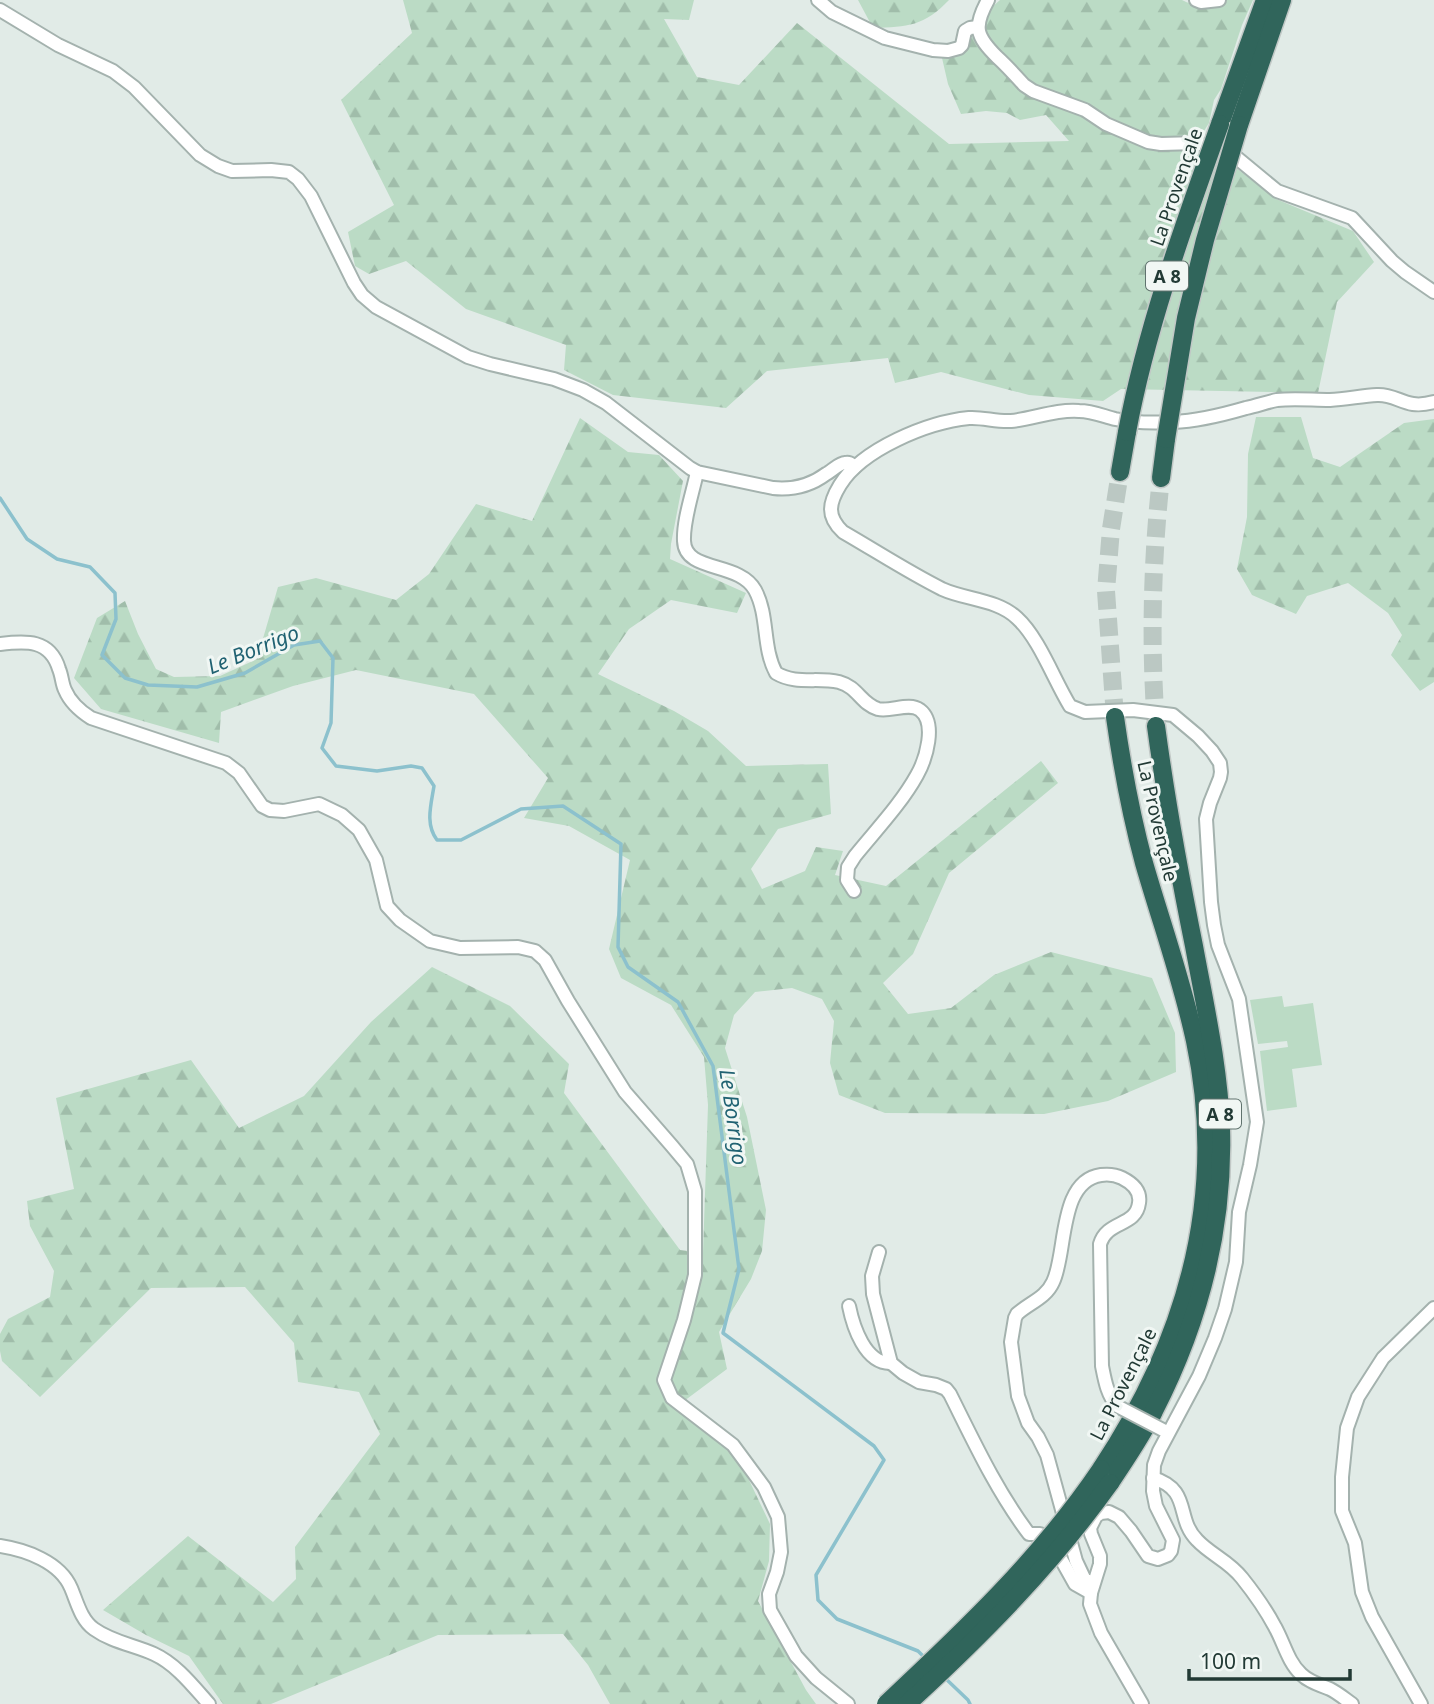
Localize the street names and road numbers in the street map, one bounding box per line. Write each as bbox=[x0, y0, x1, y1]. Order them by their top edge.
street label: La Provençale bbox=[1144, 125, 1208, 249]
road number: A 8 bbox=[1146, 262, 1188, 290]
street label: La Provençale bbox=[1131, 758, 1185, 884]
road number: A 8 bbox=[1199, 1100, 1241, 1128]
street label: La Provençale bbox=[1083, 1323, 1163, 1445]

